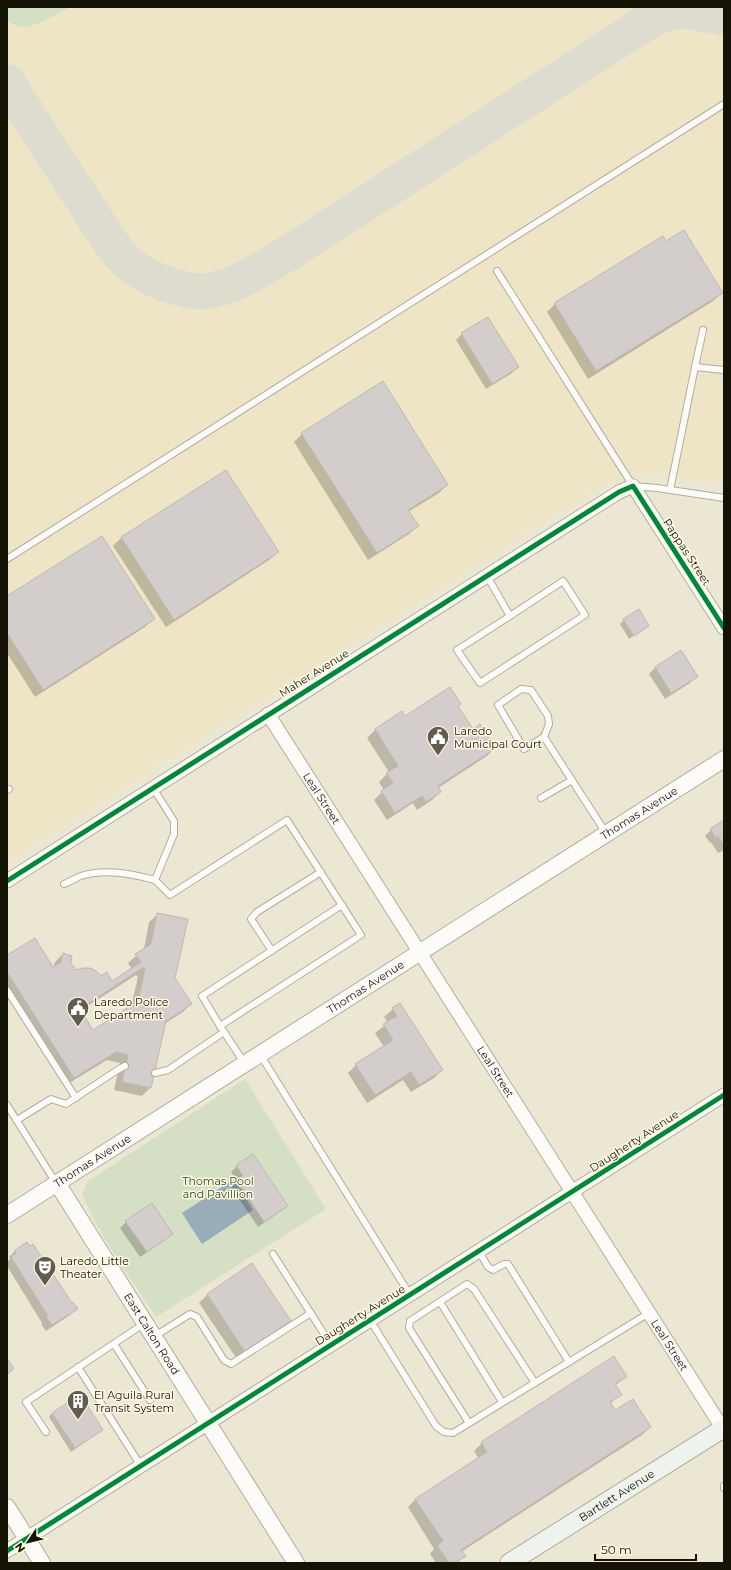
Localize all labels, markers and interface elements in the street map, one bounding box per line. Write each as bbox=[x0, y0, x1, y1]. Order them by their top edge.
street label: Pappas Street bbox=[660, 516, 714, 589]
street label: Maher Avenue bbox=[276, 646, 352, 700]
public building icon: Laredo Municipal Court bbox=[425, 724, 451, 757]
place label: Laredo Municipal Court bbox=[454, 724, 543, 751]
street label: Leal Street bbox=[300, 770, 344, 827]
street label: Thomas Avenue bbox=[598, 783, 680, 843]
street label: Thomas Avenue bbox=[324, 957, 407, 1017]
public building icon: Laredo Police Department bbox=[65, 995, 91, 1028]
place label: Laredo Police Department bbox=[94, 995, 169, 1022]
street label: Leal Street bbox=[474, 1043, 518, 1101]
street label: Daugherty Avenue bbox=[587, 1107, 682, 1175]
street label: Thomas Avenue bbox=[51, 1131, 134, 1191]
park label: Thomas Pool and Pavillion bbox=[182, 1174, 254, 1201]
theatre icon: Laredo Little Theater bbox=[32, 1254, 58, 1287]
place label: Laredo Little Theater bbox=[60, 1254, 129, 1281]
street label: Daugherty Avenue bbox=[312, 1281, 408, 1348]
street label: East Calton Road bbox=[121, 1290, 183, 1377]
street label: Leal Street bbox=[648, 1317, 691, 1374]
building icon: El Aguila Rural Transit System bbox=[65, 1388, 91, 1421]
place label: El Aguila Rural Transit System bbox=[94, 1388, 174, 1415]
street label: Bartlett Avenue bbox=[576, 1466, 657, 1524]
north arrow bbox=[8, 1522, 48, 1562]
scale bar bbox=[595, 1536, 696, 1562]
text: N bbox=[12, 1540, 28, 1555]
text: 50 m bbox=[601, 1542, 632, 1557]

